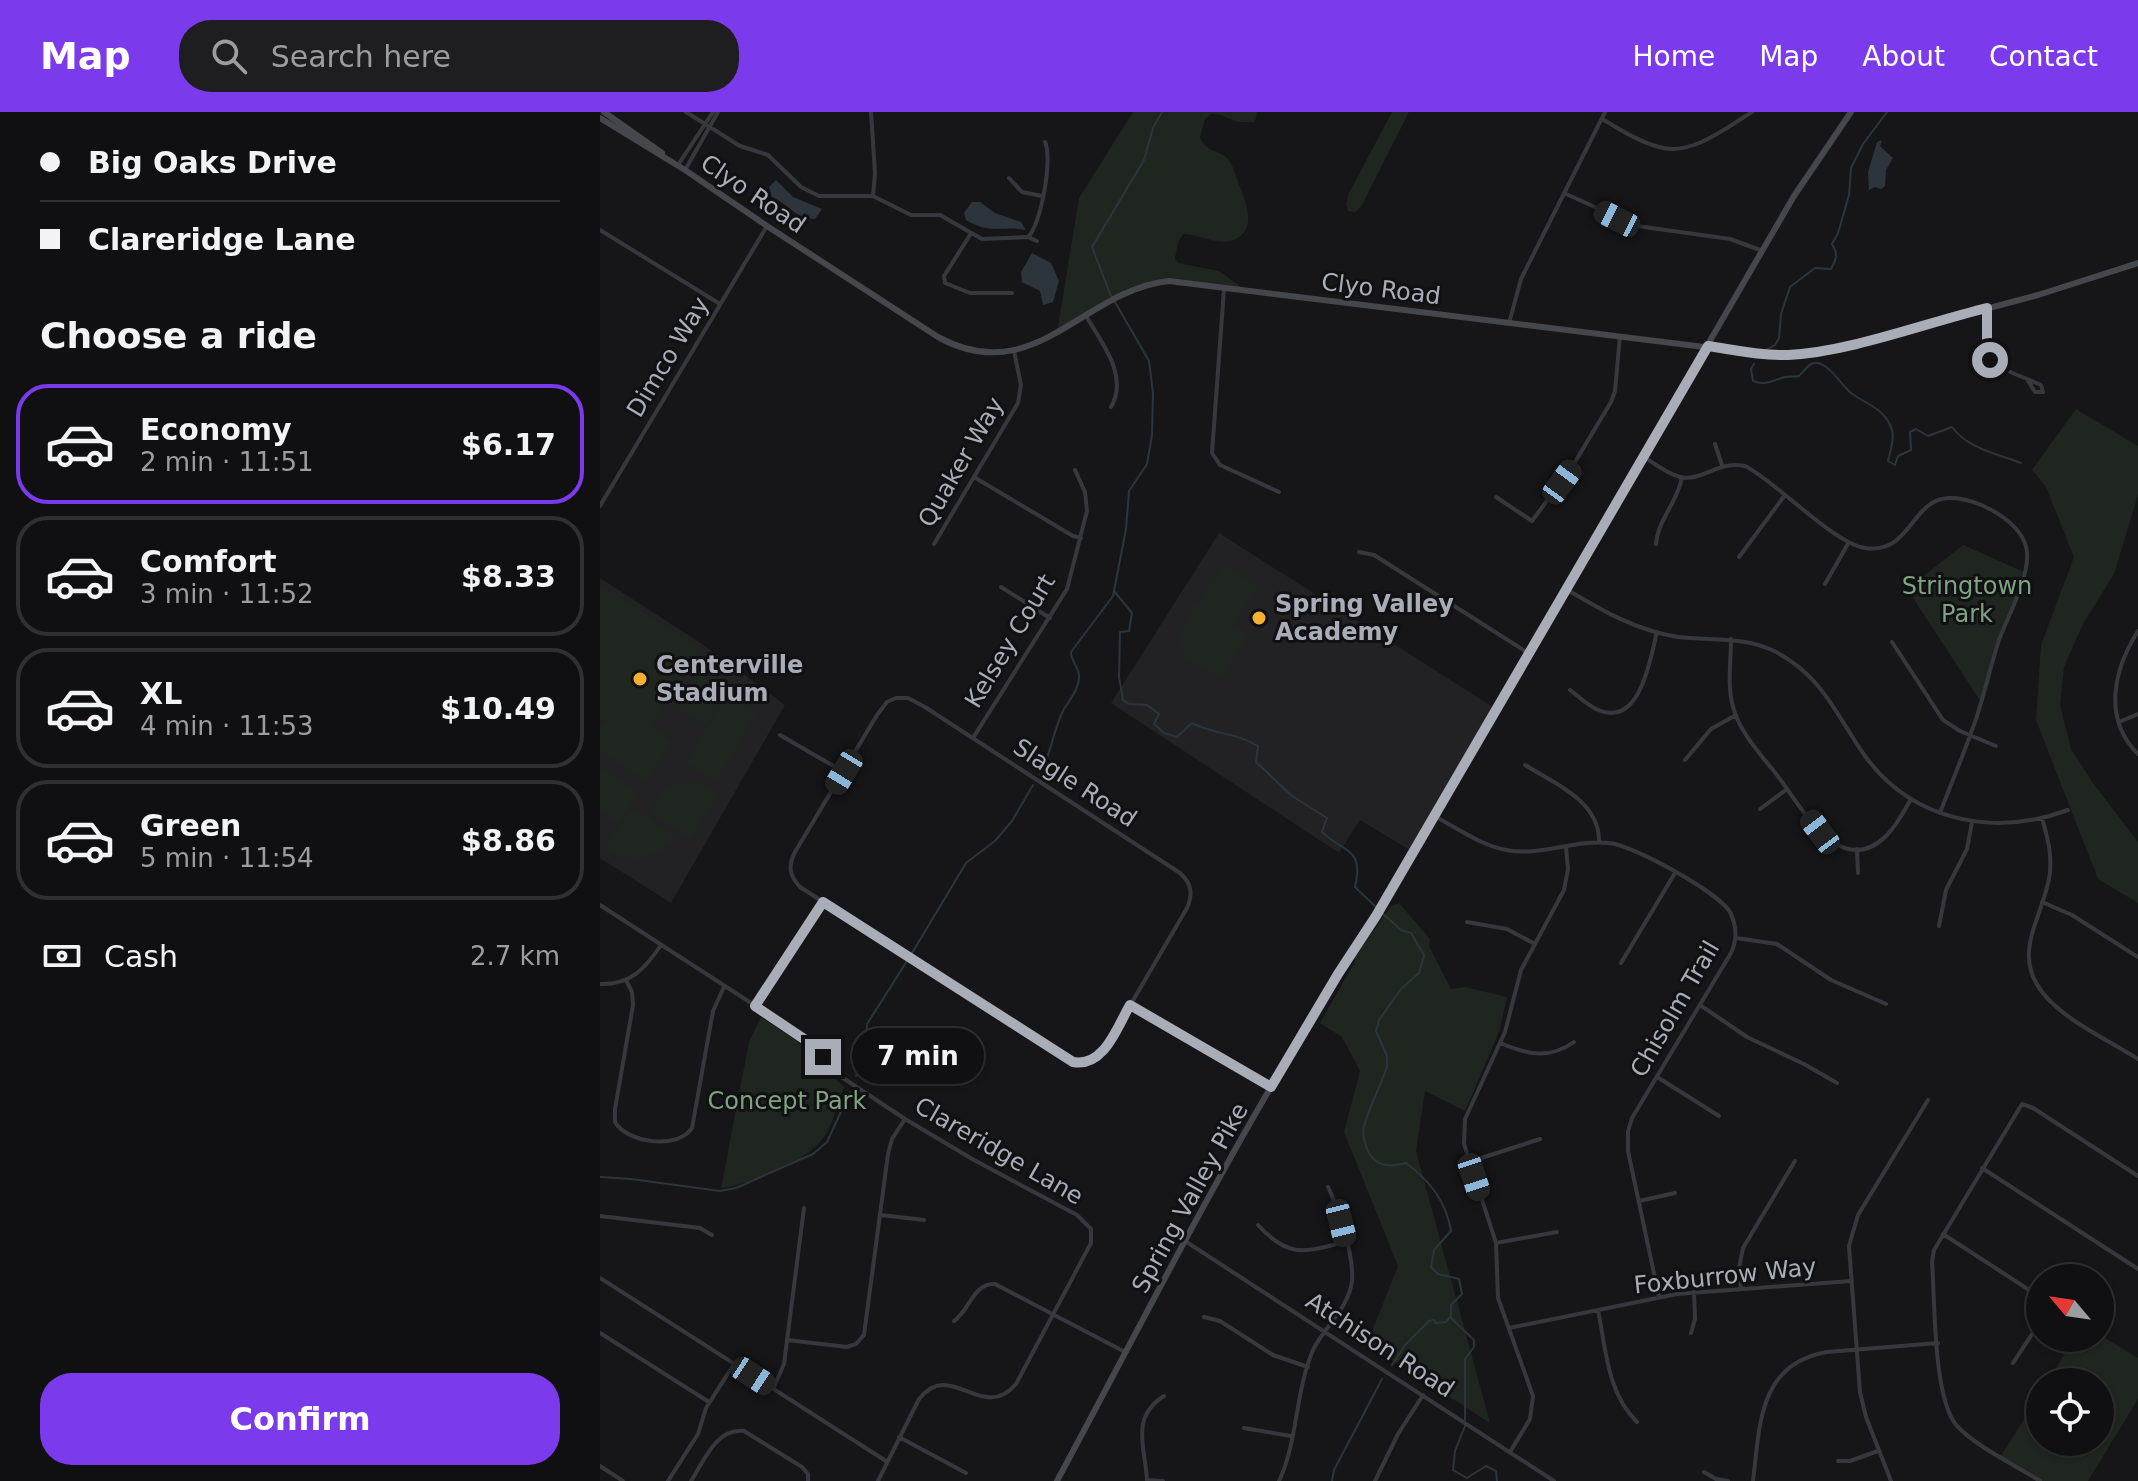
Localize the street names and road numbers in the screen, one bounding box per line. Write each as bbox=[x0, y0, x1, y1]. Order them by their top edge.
street label: Clyo Road bbox=[695, 149, 811, 239]
street label: Clyo Road bbox=[1320, 268, 1442, 310]
street label: Dimco Way bbox=[621, 292, 715, 422]
street label: Quaker Way bbox=[913, 392, 1009, 532]
street label: Kelsey Court bbox=[959, 569, 1061, 713]
street label: Slagle Road bbox=[1008, 733, 1142, 833]
street label: Chisolm Trail bbox=[1625, 936, 1725, 1082]
street label: Clareridge Lane bbox=[910, 1091, 1088, 1211]
street label: Spring Valley Pike bbox=[1126, 1098, 1254, 1298]
street label: Foxburrow Way bbox=[1632, 1252, 1818, 1300]
street label: Atchison Road bbox=[1301, 1287, 1459, 1403]

